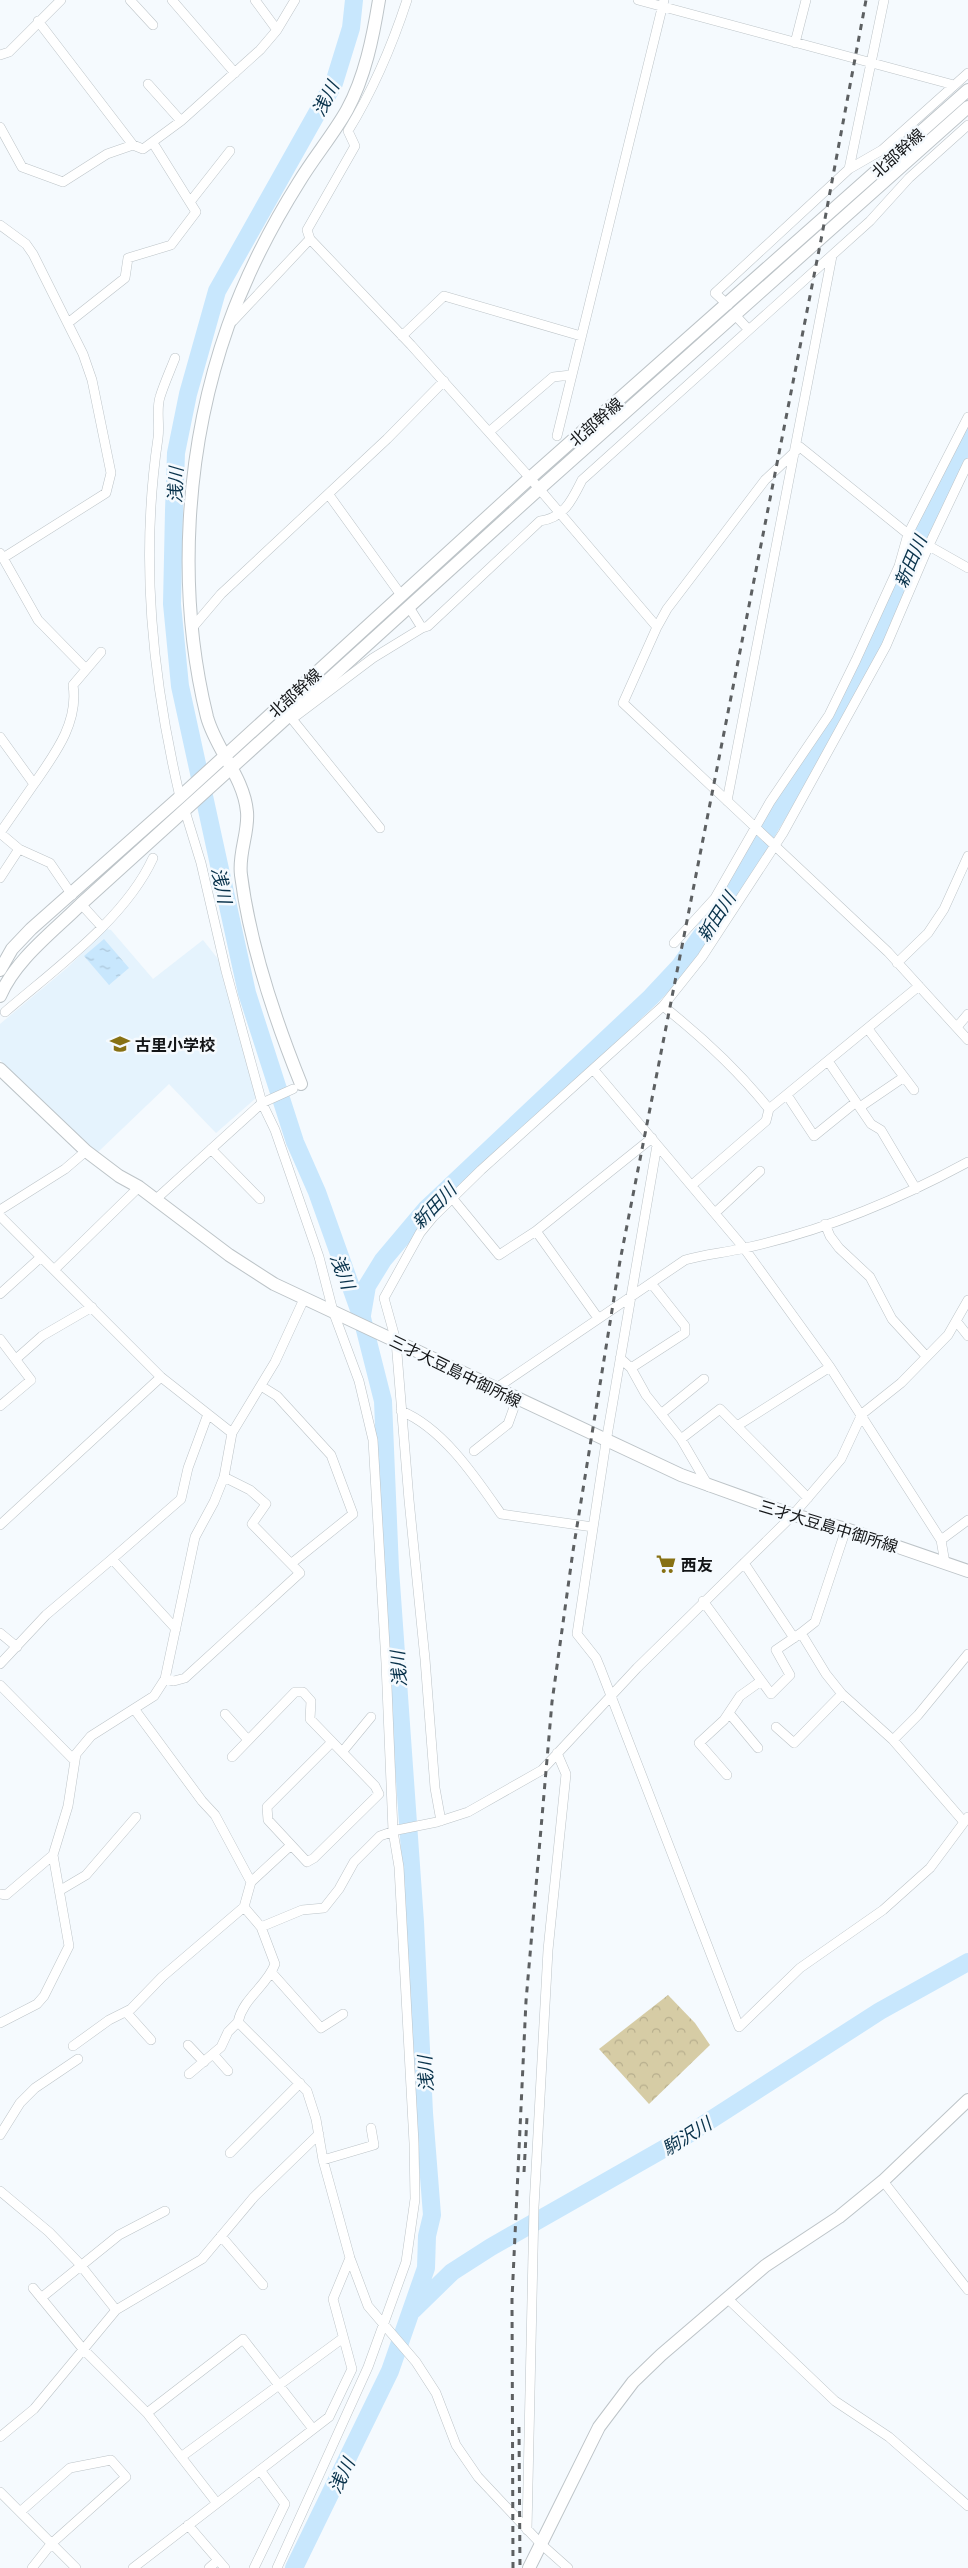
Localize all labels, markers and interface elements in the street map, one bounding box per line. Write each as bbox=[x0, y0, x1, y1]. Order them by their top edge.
water label: 浅川 bbox=[304, 74, 345, 120]
street label: 北部幹線 bbox=[865, 122, 929, 182]
street label: 北部幹線 bbox=[563, 391, 627, 451]
water label: 浅川 bbox=[160, 465, 188, 503]
water label: 新田川 bbox=[886, 529, 932, 591]
street label: 北部幹線 bbox=[262, 662, 326, 722]
water label: 浅川 bbox=[207, 865, 240, 907]
water label: 新田川 bbox=[689, 885, 742, 946]
place label: 古里小学校 bbox=[135, 1032, 215, 1056]
school or university icon: 古里小学校 bbox=[109, 1033, 131, 1055]
water label: 新田川 bbox=[405, 1175, 462, 1233]
water label: 浅川 bbox=[325, 1250, 363, 1294]
street label: 三才大豆島中御所線 bbox=[386, 1328, 526, 1412]
street label: 三才大豆島中御所線 bbox=[757, 1492, 901, 1558]
place label: 西友 bbox=[681, 1552, 713, 1576]
supermarket icon: 西友 bbox=[655, 1553, 677, 1575]
water label: 浅川 bbox=[383, 1648, 411, 1688]
water label: 浅川 bbox=[410, 2053, 438, 2093]
water label: 駒沢川 bbox=[656, 2109, 717, 2160]
water label: 浅川 bbox=[320, 2451, 360, 2497]

